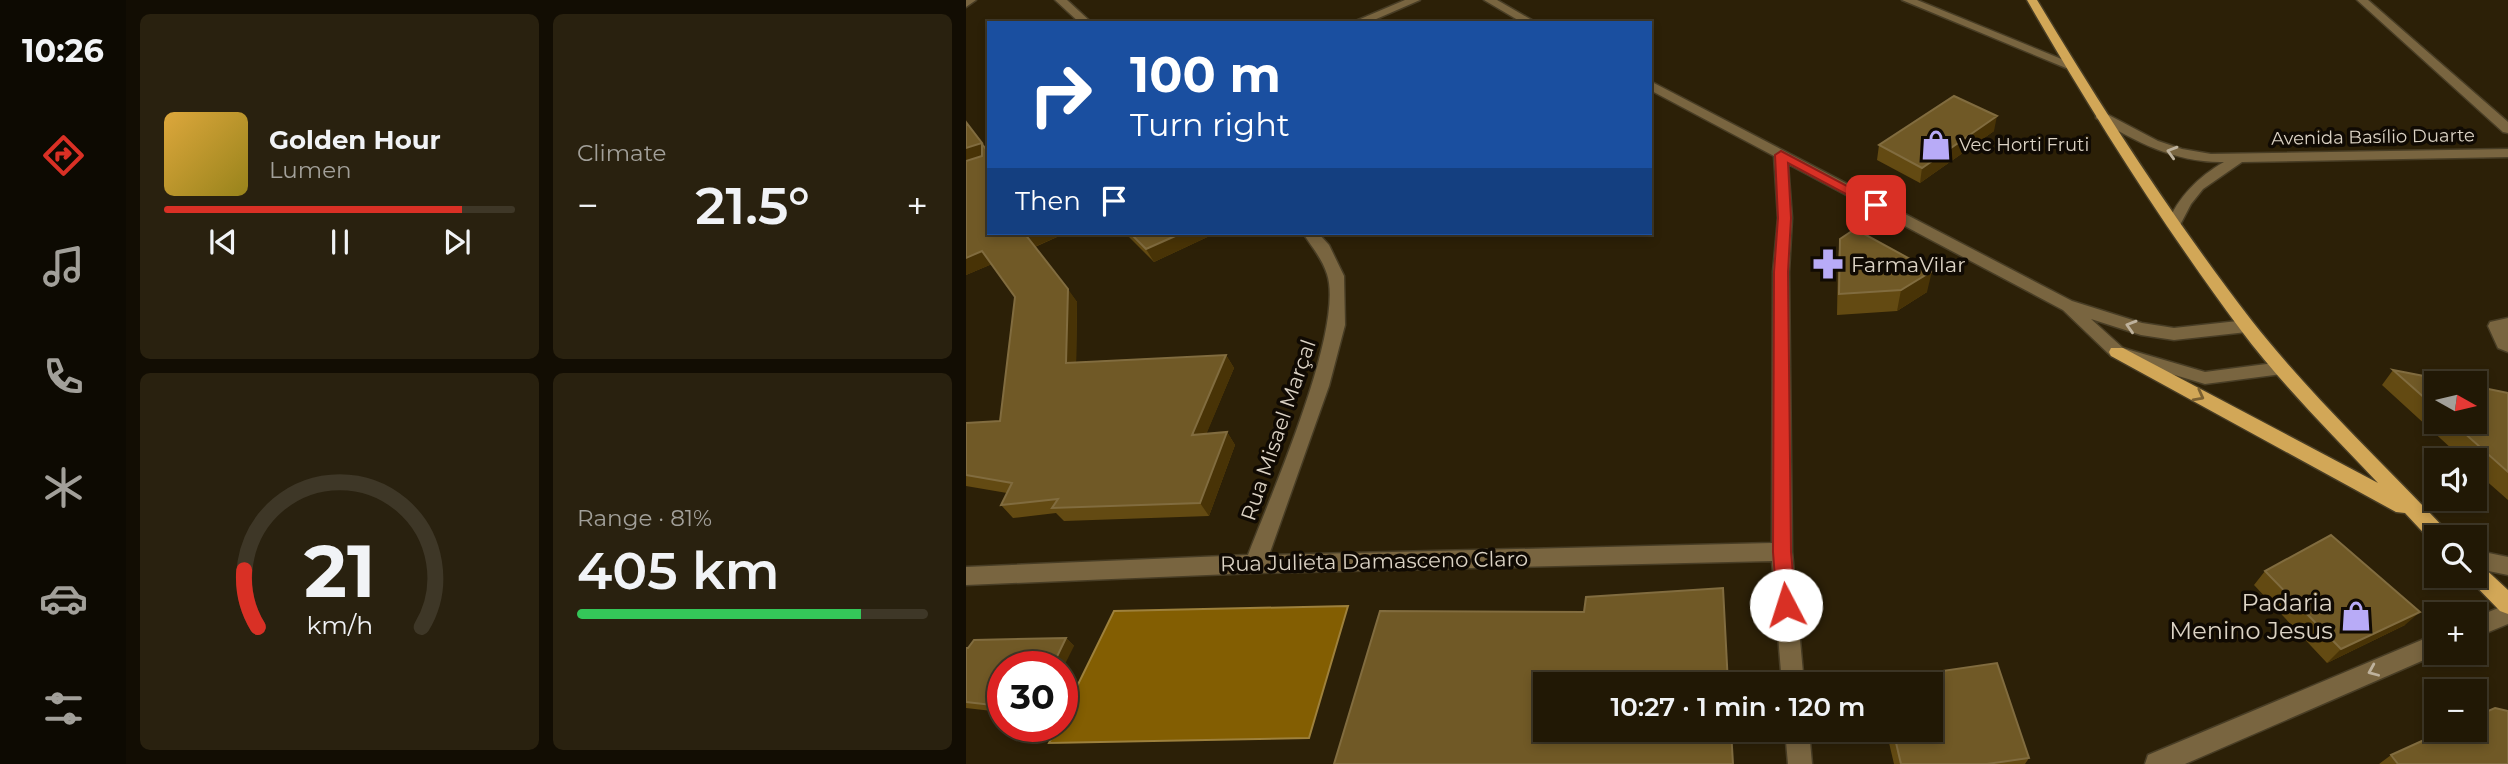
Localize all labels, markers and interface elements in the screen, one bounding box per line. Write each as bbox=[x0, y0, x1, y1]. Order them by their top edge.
text: 10:26 bbox=[22, 31, 104, 70]
text: 100 m bbox=[1130, 45, 1281, 104]
icon: right bbox=[1015, 49, 1106, 140]
text: Turn right bbox=[1130, 105, 1290, 144]
text: Golden Hour bbox=[269, 124, 441, 156]
street label: Avenida Basílio Duarte bbox=[2271, 124, 2475, 150]
shop icon: Vec Horti Fruti bbox=[1919, 128, 1953, 162]
icon: directions bbox=[39, 131, 88, 180]
place label: Vec Horti Fruti bbox=[1959, 134, 2089, 156]
text: Climate bbox=[577, 139, 666, 167]
one-way arrow bbox=[2166, 145, 2178, 160]
text: Lumen bbox=[269, 156, 352, 184]
text: 21.5° bbox=[695, 174, 810, 237]
pin bbox=[1846, 175, 1906, 235]
text: − bbox=[577, 182, 599, 229]
text: + bbox=[906, 182, 928, 229]
icon: arrive bbox=[1095, 182, 1133, 220]
text: Then bbox=[1015, 185, 1081, 217]
icon: arrive bbox=[1857, 186, 1895, 224]
icon: previous bbox=[204, 223, 242, 261]
icon: pause bbox=[321, 223, 359, 261]
icon: next bbox=[438, 223, 476, 261]
icon: music bbox=[39, 242, 88, 291]
pharmacy icon: FarmaVilar bbox=[1811, 247, 1845, 281]
place label: FarmaVilar bbox=[1851, 252, 1966, 277]
one-way arrow bbox=[2126, 320, 2138, 334]
street label: Rua Misael Marçal bbox=[1235, 336, 1321, 524]
icon: phone bbox=[39, 352, 88, 401]
north arrow bbox=[2424, 371, 2487, 434]
map controls bbox=[2424, 371, 2487, 742]
one-way arrow bbox=[2191, 387, 2204, 401]
button: sound bbox=[2424, 448, 2487, 511]
icon: climate bbox=[39, 463, 88, 512]
text: Range · 81% bbox=[577, 504, 712, 532]
button: search bbox=[2424, 525, 2487, 588]
text: 21 bbox=[304, 528, 375, 616]
text: 405 km bbox=[577, 539, 780, 602]
street label: Rua Julieta Damasceno Claro bbox=[1220, 546, 1528, 576]
position arrow bbox=[1749, 568, 1823, 642]
icon: car bbox=[39, 574, 88, 623]
place label: Padaria Menino Jesus bbox=[2169, 588, 2333, 645]
shop icon: Padaria Menino Jesus bbox=[2339, 599, 2373, 633]
button: + bbox=[2424, 602, 2487, 665]
text: km/h bbox=[306, 610, 373, 640]
speed limit sign: 30 bbox=[987, 651, 1078, 742]
one-way arrow bbox=[2368, 663, 2380, 677]
button: − bbox=[2424, 679, 2487, 742]
icon: filters bbox=[39, 684, 88, 733]
text: 10:27 · 1 min · 120 m bbox=[1610, 691, 1866, 723]

